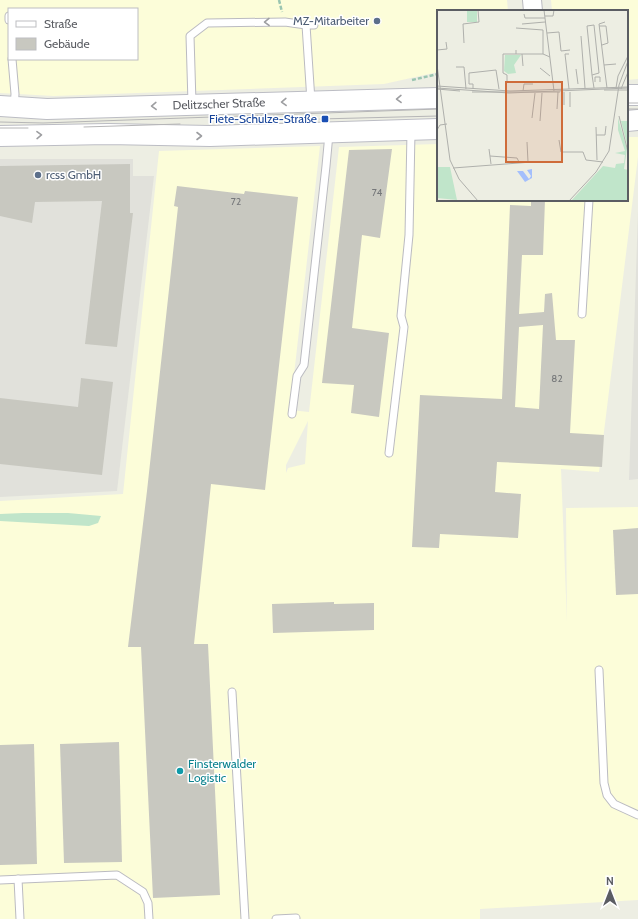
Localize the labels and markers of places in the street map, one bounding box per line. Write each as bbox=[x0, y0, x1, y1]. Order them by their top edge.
place label: MZ-Mitarbeiter bbox=[293, 13, 369, 28]
marker: MZ-Mitarbeiter bbox=[372, 16, 382, 26]
place label: Fiete-Schulze-Straße bbox=[209, 111, 317, 126]
marker: Fiete-Schulze-Straße bbox=[320, 114, 330, 124]
place label: rcss GmbH bbox=[46, 167, 101, 182]
marker: rcss GmbH bbox=[33, 170, 43, 180]
place label: Finsterwalder Logistic bbox=[188, 756, 256, 785]
marker: Finsterwalder Logistic bbox=[175, 766, 185, 776]

